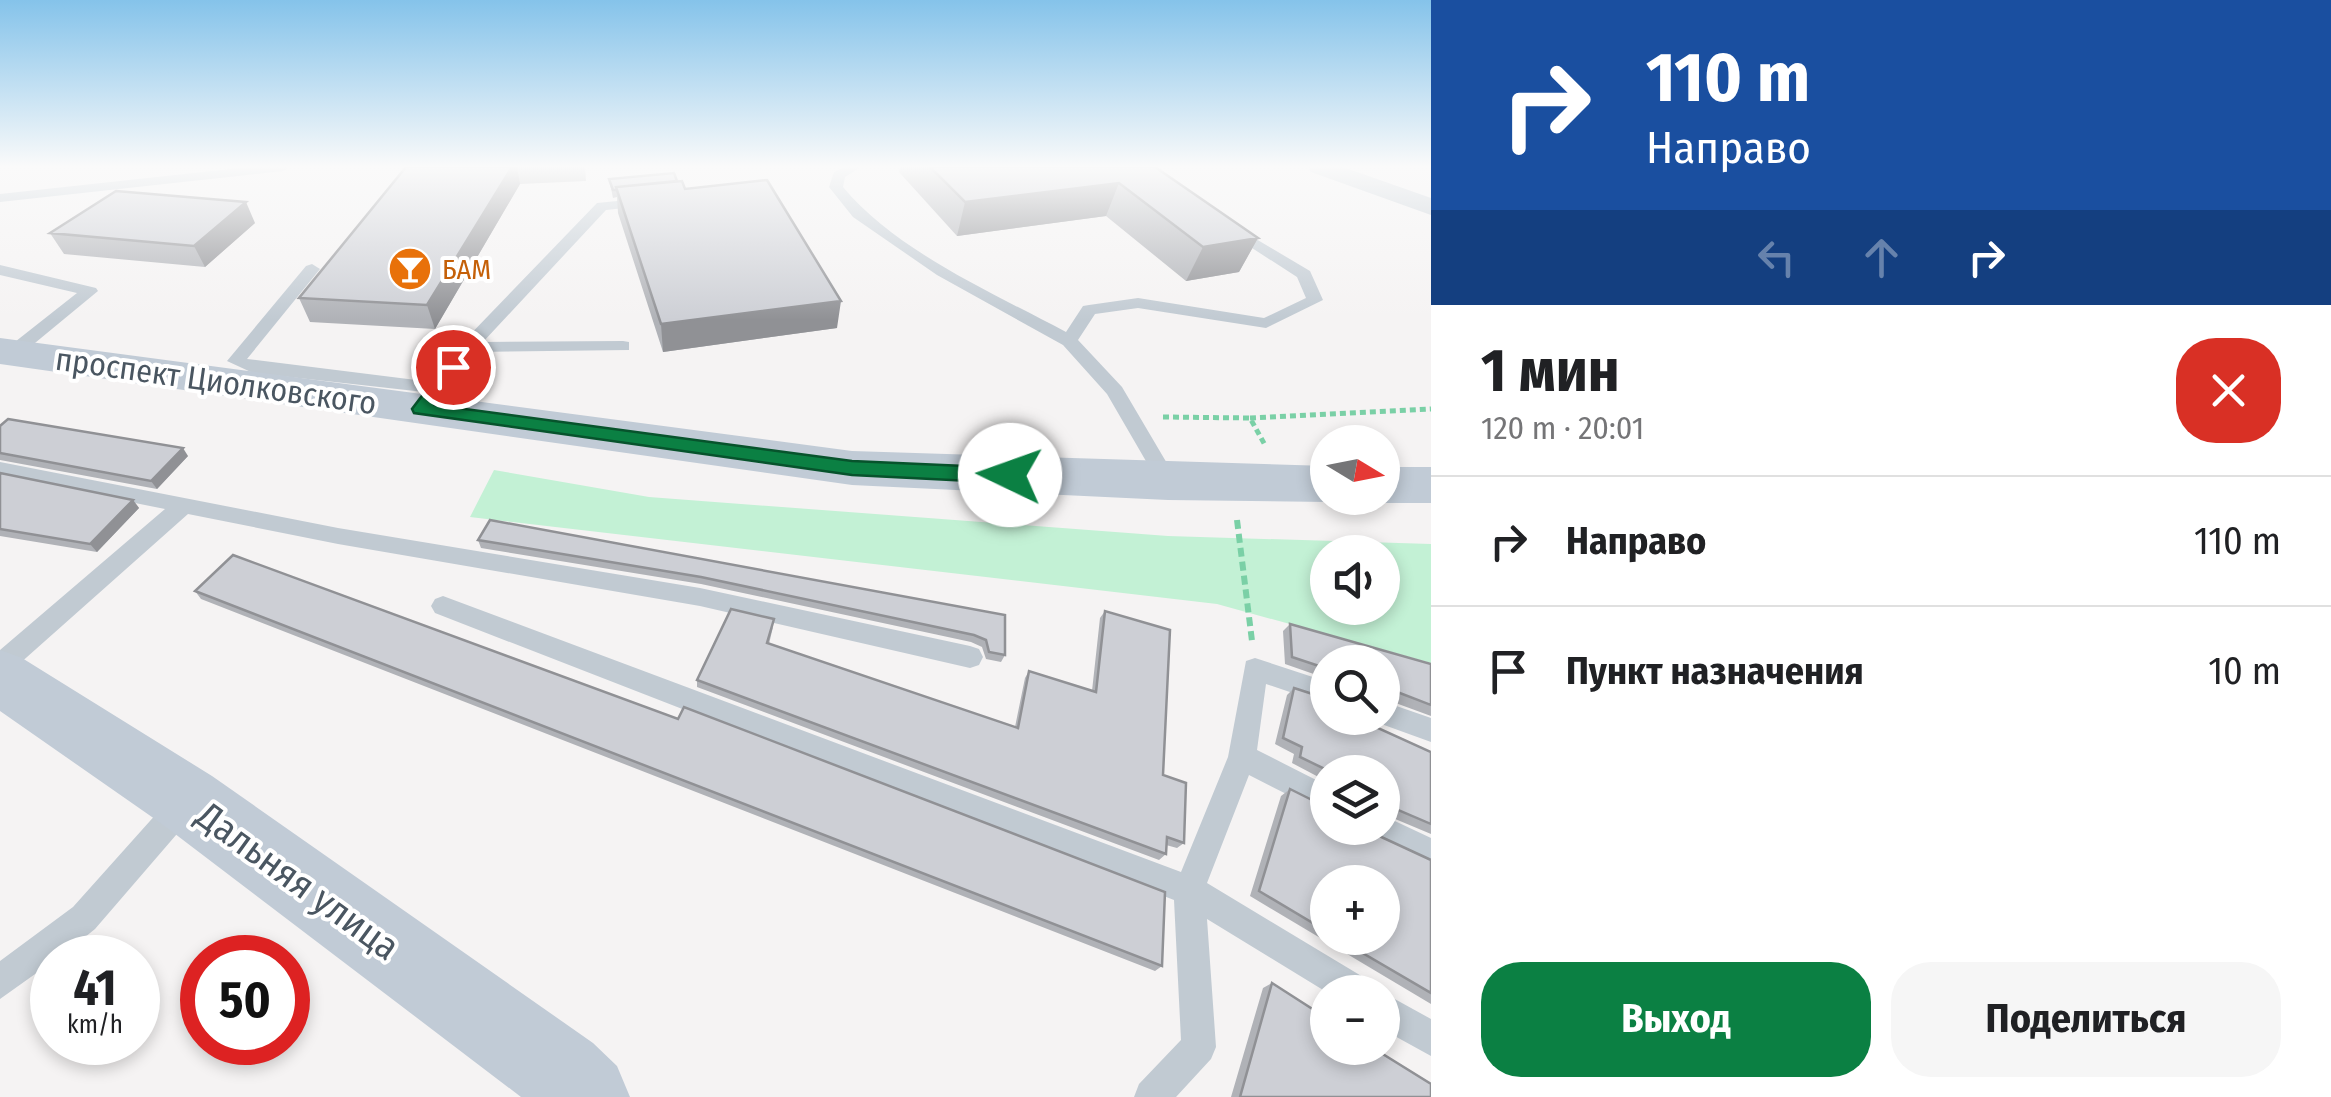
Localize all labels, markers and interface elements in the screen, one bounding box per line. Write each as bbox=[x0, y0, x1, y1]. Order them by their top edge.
text: 110 m bbox=[1646, 36, 1810, 120]
icon: right bbox=[1481, 40, 1611, 170]
text: Направо bbox=[1646, 121, 1811, 175]
icon: left bbox=[1749, 230, 1804, 285]
icon: ahead bbox=[1854, 230, 1909, 285]
icon: right bbox=[1959, 230, 2014, 285]
bar icon: БАМ bbox=[387, 246, 433, 292]
place label: БАМ bbox=[442, 253, 491, 286]
pin bbox=[411, 325, 496, 410]
text: 1 мин bbox=[1481, 335, 1620, 407]
button: close bbox=[2176, 338, 2281, 443]
street label: проспект Циолковского bbox=[53, 340, 379, 422]
icon: arrive bbox=[426, 340, 481, 395]
text: 120 m · 20:01 bbox=[1481, 409, 1644, 447]
position arrow bbox=[958, 423, 1062, 527]
north arrow bbox=[1310, 425, 1400, 515]
map controls bbox=[1310, 425, 1400, 1065]
icon: right bbox=[1481, 514, 1536, 569]
text: Направо bbox=[1566, 518, 1706, 564]
text: 110 m bbox=[2194, 518, 2281, 564]
button: sound bbox=[1310, 535, 1400, 625]
icon: arrive bbox=[1481, 644, 1536, 699]
button: search bbox=[1310, 645, 1400, 735]
text: Пункт назначения bbox=[1566, 648, 1864, 694]
text: 10 m bbox=[2208, 648, 2281, 694]
button: layers bbox=[1310, 755, 1400, 845]
street label: Дальняя улица bbox=[187, 792, 408, 970]
button: + bbox=[1310, 865, 1400, 955]
speed limit sign: 50 bbox=[180, 935, 310, 1065]
text: 41 bbox=[73, 958, 117, 1018]
button: Выход bbox=[1481, 962, 1871, 1077]
button: Поделиться bbox=[1891, 962, 2281, 1077]
button: − bbox=[1310, 975, 1400, 1065]
text: km/h bbox=[67, 1010, 123, 1040]

